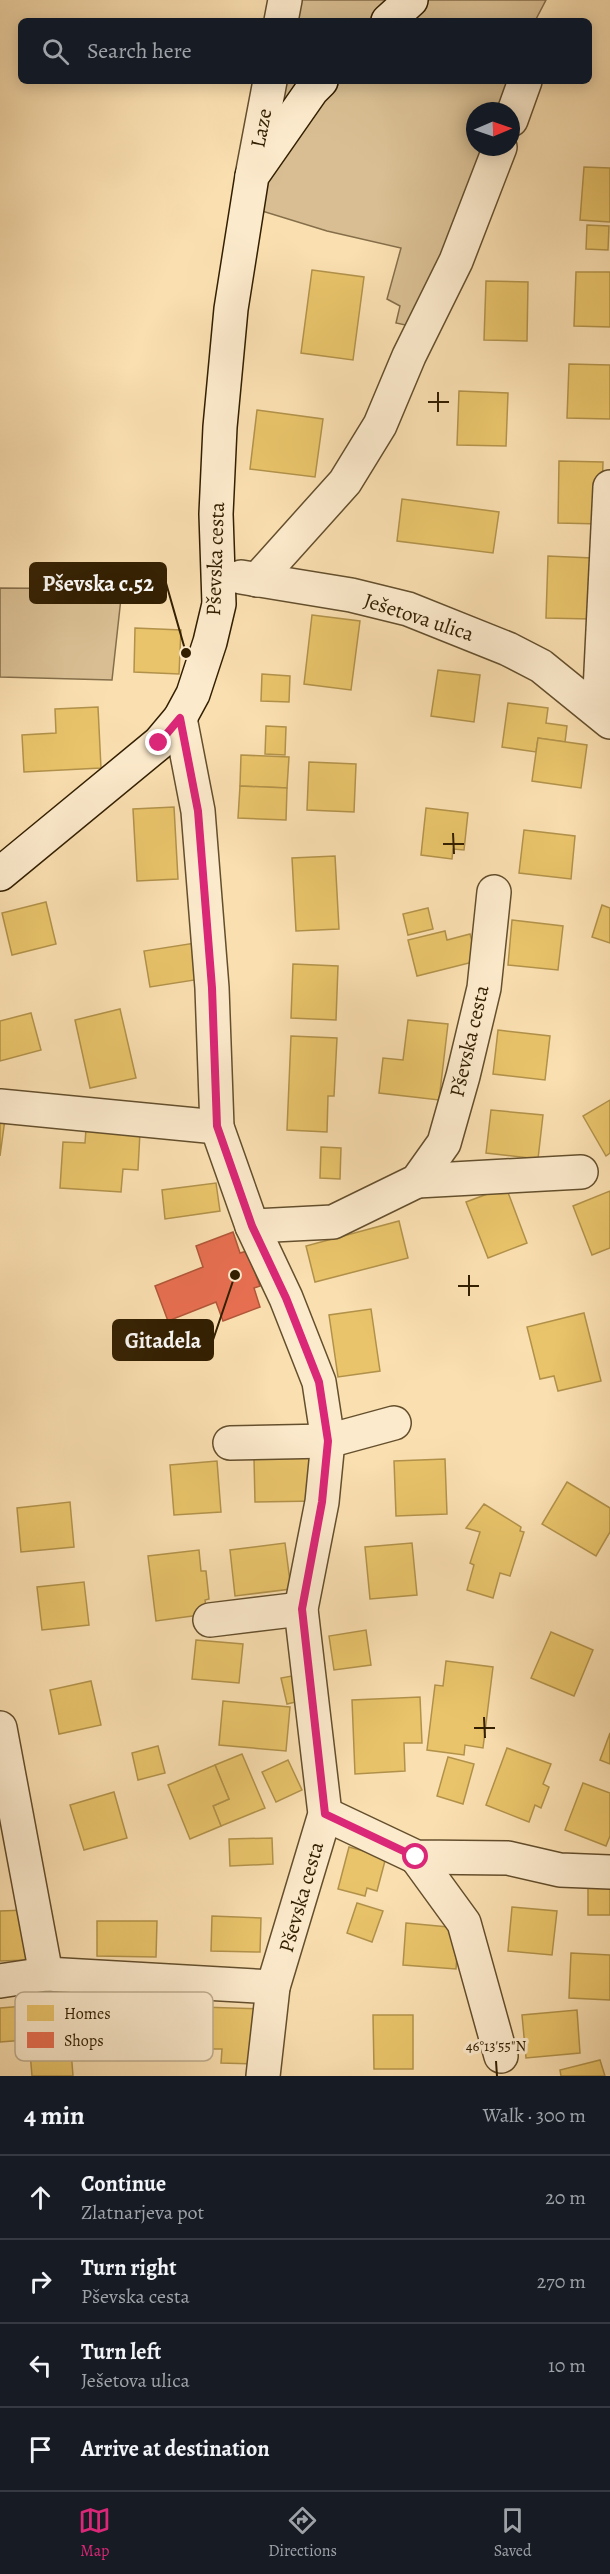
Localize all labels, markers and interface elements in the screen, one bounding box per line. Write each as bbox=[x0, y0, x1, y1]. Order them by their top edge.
search box bbox=[18, 18, 592, 84]
icon: search bbox=[39, 35, 72, 68]
text: Search here bbox=[87, 36, 192, 66]
north arrow bbox=[466, 102, 520, 156]
street label: Laze bbox=[243, 106, 279, 150]
street label: Pševska cesta bbox=[199, 501, 231, 617]
callout: Pševska c.52 bbox=[30, 563, 166, 603]
text: Pševska c.52 bbox=[42, 569, 154, 599]
street label: Ješetova ulica bbox=[360, 586, 478, 648]
route end bbox=[145, 729, 171, 755]
street label: Pševska cesta bbox=[442, 982, 496, 1100]
callout: Gitadela bbox=[113, 1320, 213, 1360]
text: Gitadela bbox=[125, 1326, 202, 1356]
street label: Pševska cesta bbox=[272, 1838, 330, 1956]
route start bbox=[402, 1843, 428, 1869]
legend bbox=[15, 1992, 213, 2061]
text: Homes bbox=[64, 2003, 111, 2025]
text: Shops bbox=[64, 2030, 104, 2052]
text: 46°13'55"N bbox=[466, 2036, 526, 2056]
text: 4 min bbox=[24, 2098, 85, 2133]
text: Walk · 300 m bbox=[483, 2102, 586, 2129]
text: Continue bbox=[81, 2169, 166, 2199]
icon: ahead bbox=[24, 2181, 57, 2214]
text: 20 m bbox=[545, 2184, 586, 2211]
text: Zlatnarjeva pot bbox=[81, 2199, 204, 2226]
text: Turn right bbox=[81, 2253, 177, 2283]
icon: right bbox=[24, 2265, 57, 2298]
text: 270 m bbox=[537, 2268, 586, 2295]
text: Pševska cesta bbox=[81, 2283, 190, 2310]
text: Turn left bbox=[81, 2337, 161, 2367]
icon: left bbox=[24, 2349, 57, 2382]
text: 10 m bbox=[548, 2352, 586, 2379]
text: Ješetova ulica bbox=[81, 2367, 190, 2394]
icon: arrive bbox=[24, 2433, 57, 2466]
text: Arrive at destination bbox=[81, 2434, 270, 2464]
tab: Map bbox=[78, 2504, 111, 2562]
tab: Directions bbox=[268, 2504, 337, 2562]
tab: Saved bbox=[494, 2504, 532, 2562]

